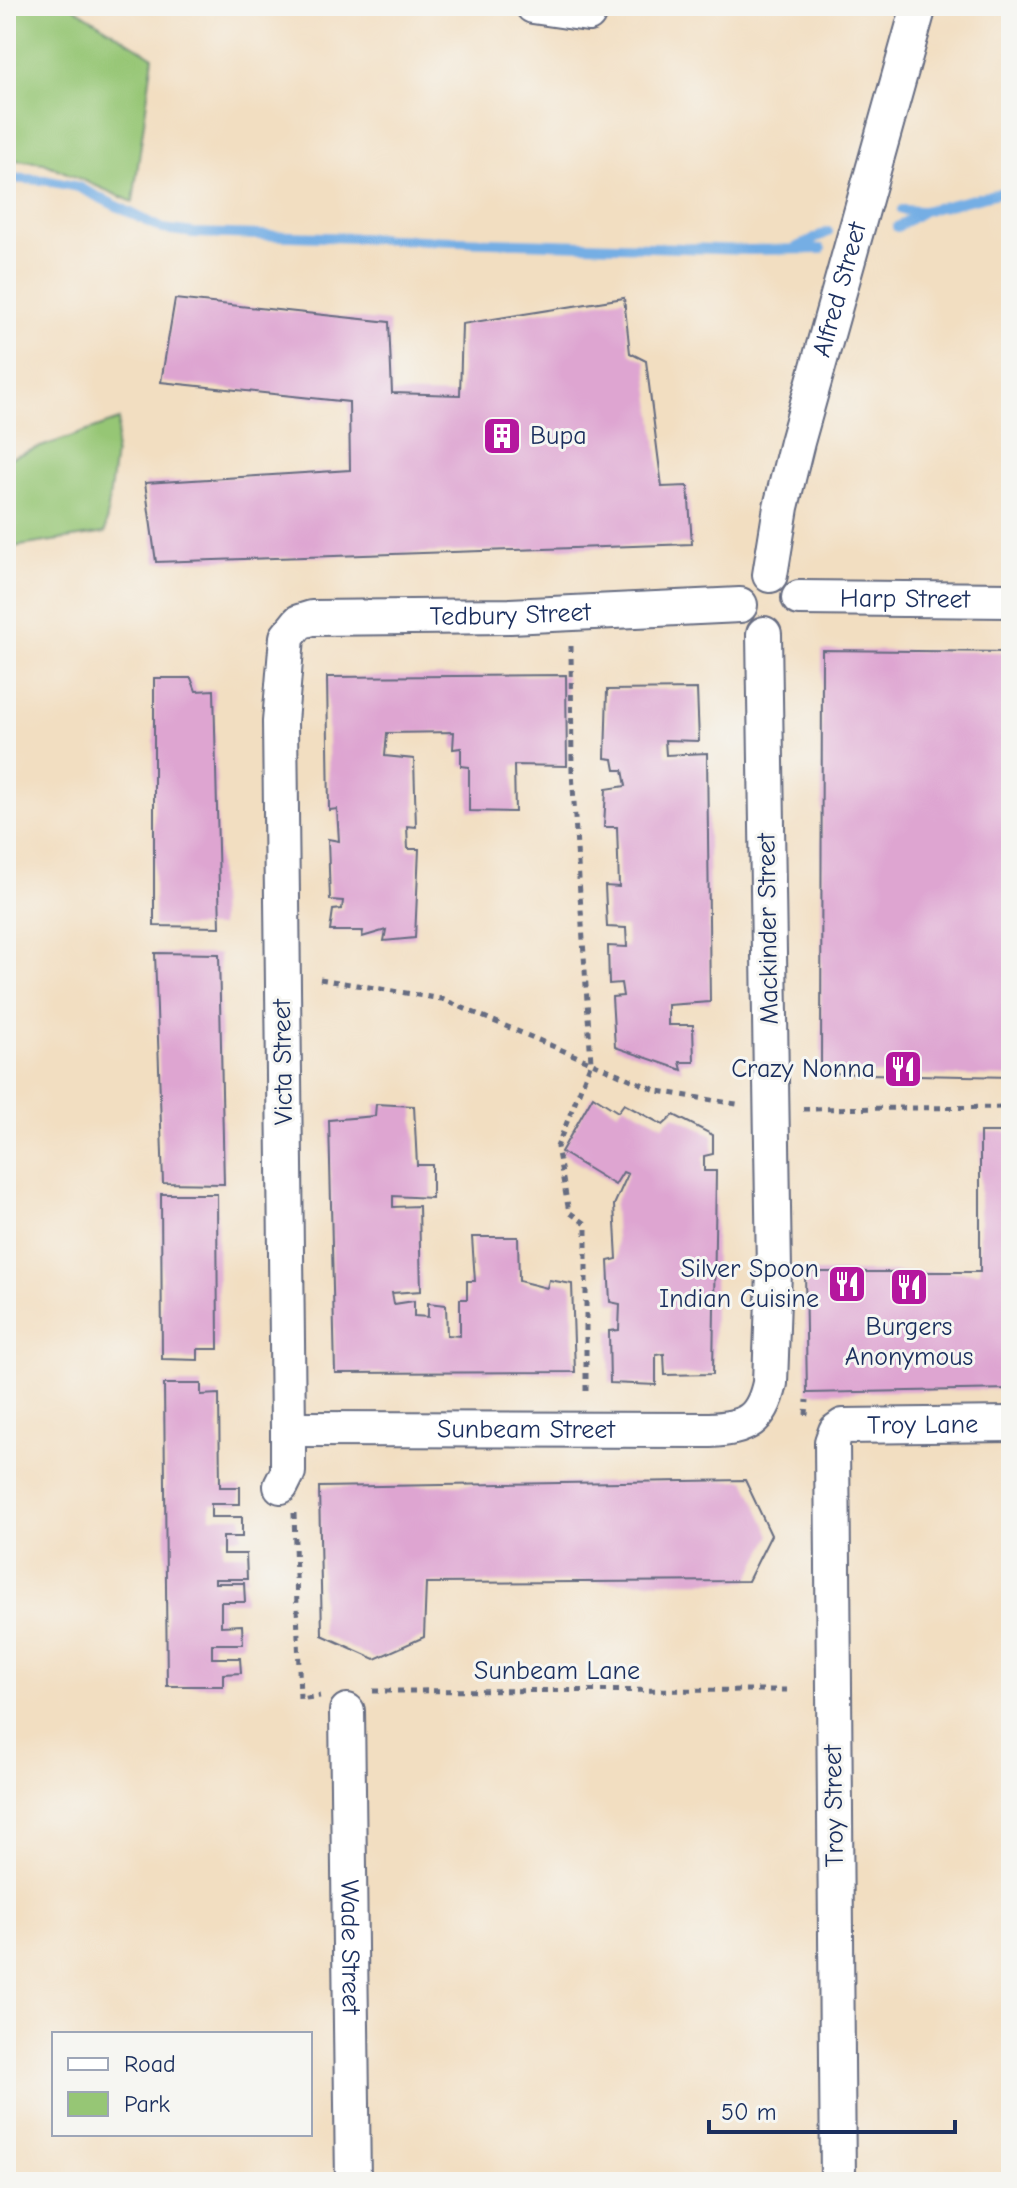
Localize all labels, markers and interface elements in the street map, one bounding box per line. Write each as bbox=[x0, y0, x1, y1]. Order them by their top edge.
street label: Alfred Street bbox=[807, 217, 873, 360]
building icon: Bupa bbox=[481, 415, 523, 457]
place label: Bupa bbox=[530, 421, 587, 451]
street label: Harp Street bbox=[840, 583, 972, 615]
street label: Tedbury Street bbox=[429, 597, 593, 632]
street label: Mackinder Street bbox=[751, 831, 785, 1025]
street label: Victa Street bbox=[267, 997, 299, 1125]
restaurant icon: Crazy Nonna bbox=[882, 1048, 924, 1090]
place label: Crazy Nonna bbox=[731, 1054, 875, 1084]
place label: Silver Spoon Indian Cuisine bbox=[659, 1254, 819, 1314]
restaurant icon: Silver Spoon Indian Cuisine bbox=[826, 1263, 868, 1305]
restaurant icon: Burgers Anonymous bbox=[888, 1266, 930, 1308]
place label: Burgers Anonymous bbox=[845, 1312, 973, 1372]
street label: Troy Lane bbox=[867, 1409, 978, 1441]
street label: Sunbeam Street bbox=[437, 1414, 616, 1445]
street label: Sunbeam Lane bbox=[474, 1656, 640, 1686]
street label: Troy Street bbox=[818, 1743, 850, 1868]
street label: Wade Street bbox=[334, 1879, 366, 2016]
legend bbox=[52, 2032, 312, 2136]
text: Road bbox=[124, 2050, 176, 2078]
scale bar bbox=[709, 2084, 955, 2134]
text: Park bbox=[124, 2090, 170, 2118]
text: 50 m bbox=[721, 2098, 777, 2126]

